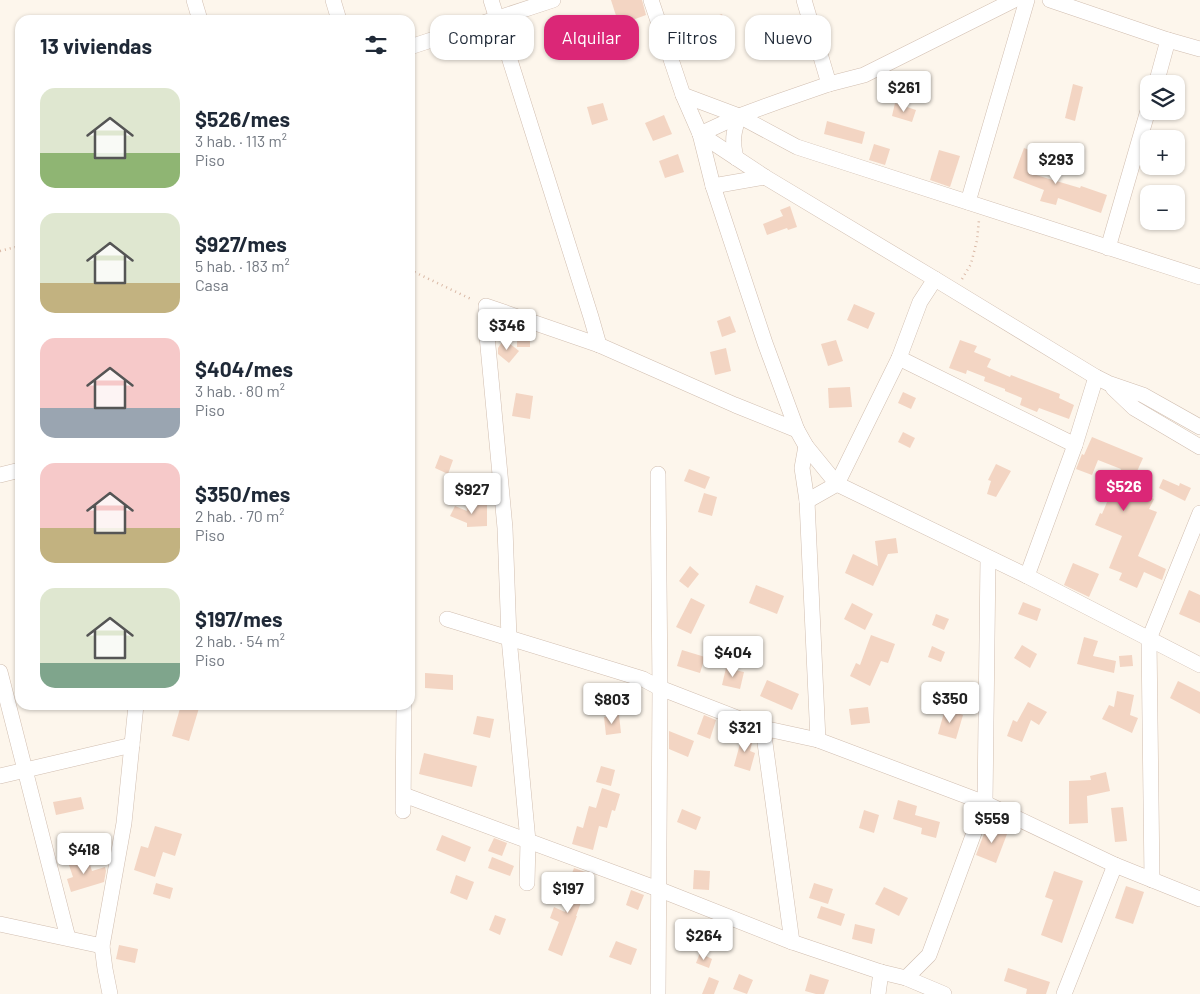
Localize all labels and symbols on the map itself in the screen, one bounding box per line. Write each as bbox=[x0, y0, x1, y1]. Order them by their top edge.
pin: $261 bbox=[874, 70, 934, 113]
pin: $293 bbox=[1026, 142, 1086, 185]
pin: $346 bbox=[477, 308, 537, 351]
pin: $526 bbox=[1094, 470, 1154, 512]
pin: $927 bbox=[442, 472, 502, 515]
pin: $404 bbox=[703, 636, 763, 678]
pin: $803 bbox=[582, 682, 642, 725]
pin: $350 bbox=[920, 682, 980, 724]
pin: $321 bbox=[715, 710, 775, 753]
pin: $559 bbox=[962, 802, 1022, 844]
pin: $418 bbox=[54, 832, 114, 875]
pin: $197 bbox=[538, 872, 598, 914]
pin: $264 bbox=[674, 918, 734, 961]

